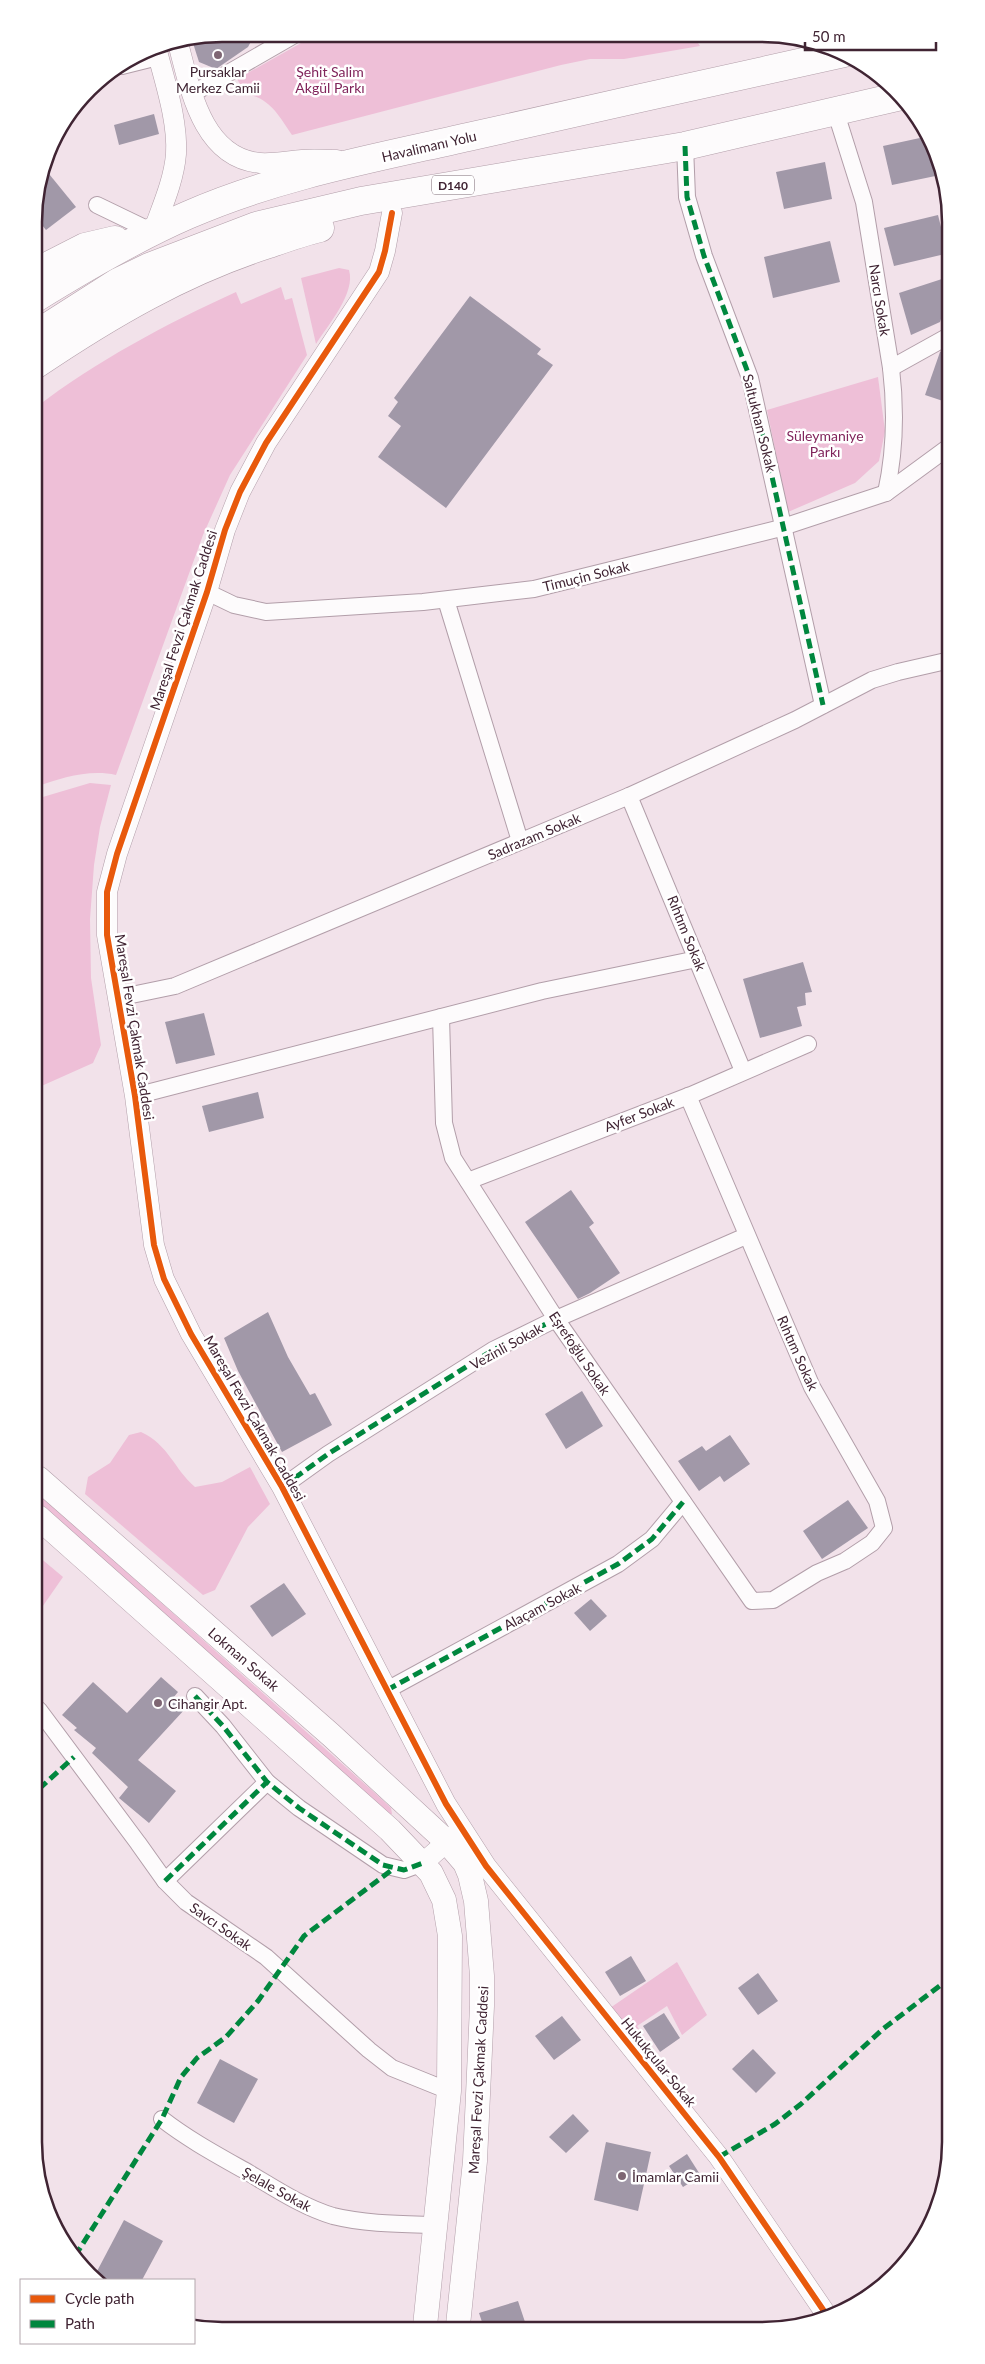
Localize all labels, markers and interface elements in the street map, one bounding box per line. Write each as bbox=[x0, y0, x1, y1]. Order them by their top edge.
scale bar bbox=[805, 20, 936, 52]
text: 50 m bbox=[812, 27, 846, 45]
marker: Pursaklar Merkez Camii bbox=[212, 49, 224, 61]
place label: Pursaklar Merkez Camii bbox=[176, 63, 260, 96]
park label: Şehit Salim Akgül Parkı bbox=[295, 63, 365, 96]
street label: Havalimanı Yolu bbox=[380, 127, 478, 165]
road number: D140 bbox=[432, 176, 474, 194]
street label: Narcı Sokak bbox=[866, 263, 894, 338]
street label: Saltukhan Sokak bbox=[740, 372, 781, 475]
park label: Süleymaniye Parkı bbox=[786, 427, 864, 460]
street label: Mareşal Fevzi Çakmak Caddesi bbox=[146, 528, 220, 712]
street label: Timuçin Sokak bbox=[541, 557, 632, 595]
street label: Sadrazam Sokak bbox=[485, 808, 584, 863]
street label: Rıhtım Sokak bbox=[664, 893, 710, 974]
street label: Mareşal Fevzi Çakmak Caddesi bbox=[112, 933, 158, 1121]
street label: Ayfer Sokak bbox=[602, 1093, 677, 1135]
street label: Eşrefoğlu Sokak bbox=[546, 1308, 615, 1399]
street label: Rıhtım Sokak bbox=[774, 1313, 822, 1394]
street label: Vezinli Sokak bbox=[467, 1319, 546, 1373]
street label: Mareşal Fevzi Çakmak Caddesi bbox=[201, 1332, 309, 1504]
street label: Alaçam Sokak bbox=[500, 1578, 584, 1633]
street label: Lokman Sokak bbox=[205, 1624, 284, 1695]
place label: Cihangir Apt. bbox=[168, 1695, 247, 1712]
marker: Cihangir Apt. bbox=[152, 1697, 164, 1709]
street label: Savcı Sokak bbox=[187, 1898, 256, 1954]
street label: Mareşal Fevzi Çakmak Caddesi bbox=[465, 1986, 491, 2174]
street label: Hukukçular Sokak bbox=[618, 2014, 701, 2111]
street label: Şelale Sokak bbox=[240, 2163, 315, 2215]
place label: İmamlar Camii bbox=[632, 2168, 719, 2185]
marker: İmamlar Camii bbox=[616, 2170, 628, 2182]
legend bbox=[20, 2279, 195, 2344]
text: Cycle path bbox=[65, 2289, 134, 2307]
text: Path bbox=[65, 2314, 95, 2332]

